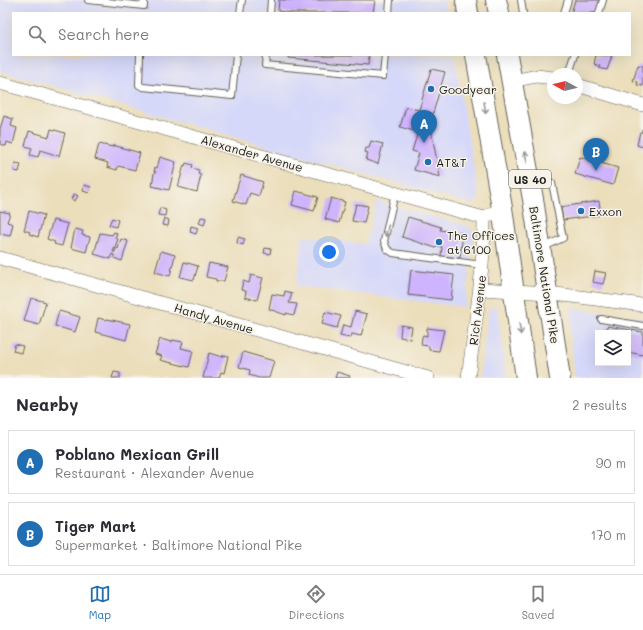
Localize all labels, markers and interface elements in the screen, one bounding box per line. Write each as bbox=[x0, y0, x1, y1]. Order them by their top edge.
search box bbox=[12, 12, 631, 56]
icon: search bbox=[26, 23, 48, 45]
text: Search here bbox=[58, 24, 149, 44]
north arrow bbox=[547, 68, 583, 104]
place label: Goodyear bbox=[439, 81, 497, 97]
marker: Goodyear bbox=[426, 84, 436, 94]
one-way arrow bbox=[481, 101, 489, 114]
pin: A bbox=[411, 110, 437, 143]
street label: Alexander Avenue bbox=[199, 131, 305, 175]
pin: B bbox=[583, 138, 609, 171]
one-way arrow bbox=[521, 151, 529, 164]
place label: AT&T bbox=[436, 154, 467, 170]
marker: AT&T bbox=[423, 157, 433, 167]
road number: US 40 bbox=[509, 170, 551, 188]
place label: Exxon bbox=[589, 203, 622, 219]
street label: Baltimore National Pike bbox=[526, 205, 564, 345]
marker: Exxon bbox=[576, 206, 586, 216]
one-way arrow bbox=[382, 224, 390, 237]
place label: The Offices at 6100 bbox=[447, 227, 515, 257]
marker: The Offices at 6100 bbox=[434, 237, 444, 247]
your location bbox=[319, 242, 339, 262]
street label: Rich Avenue bbox=[465, 274, 489, 346]
street label: Handy Avenue bbox=[172, 299, 256, 337]
one-way arrow bbox=[516, 322, 524, 335]
map controls bbox=[595, 330, 631, 366]
button: layers bbox=[595, 330, 631, 366]
text: Nearby bbox=[16, 393, 78, 415]
text: 2 results bbox=[572, 396, 627, 413]
text: Poblano Mexican Grill bbox=[55, 444, 219, 464]
text: A bbox=[25, 454, 35, 471]
text: 90 m bbox=[596, 454, 626, 471]
text: Restaurant · Alexander Avenue bbox=[55, 464, 254, 481]
text: Tiger Mart bbox=[55, 516, 136, 536]
text: B bbox=[26, 526, 34, 543]
text: 170 m bbox=[590, 526, 626, 543]
text: Supermarket · Baltimore National Pike bbox=[55, 536, 302, 553]
tab: Map bbox=[89, 583, 111, 622]
tab: Directions bbox=[288, 583, 344, 622]
tab: Saved bbox=[522, 583, 554, 622]

